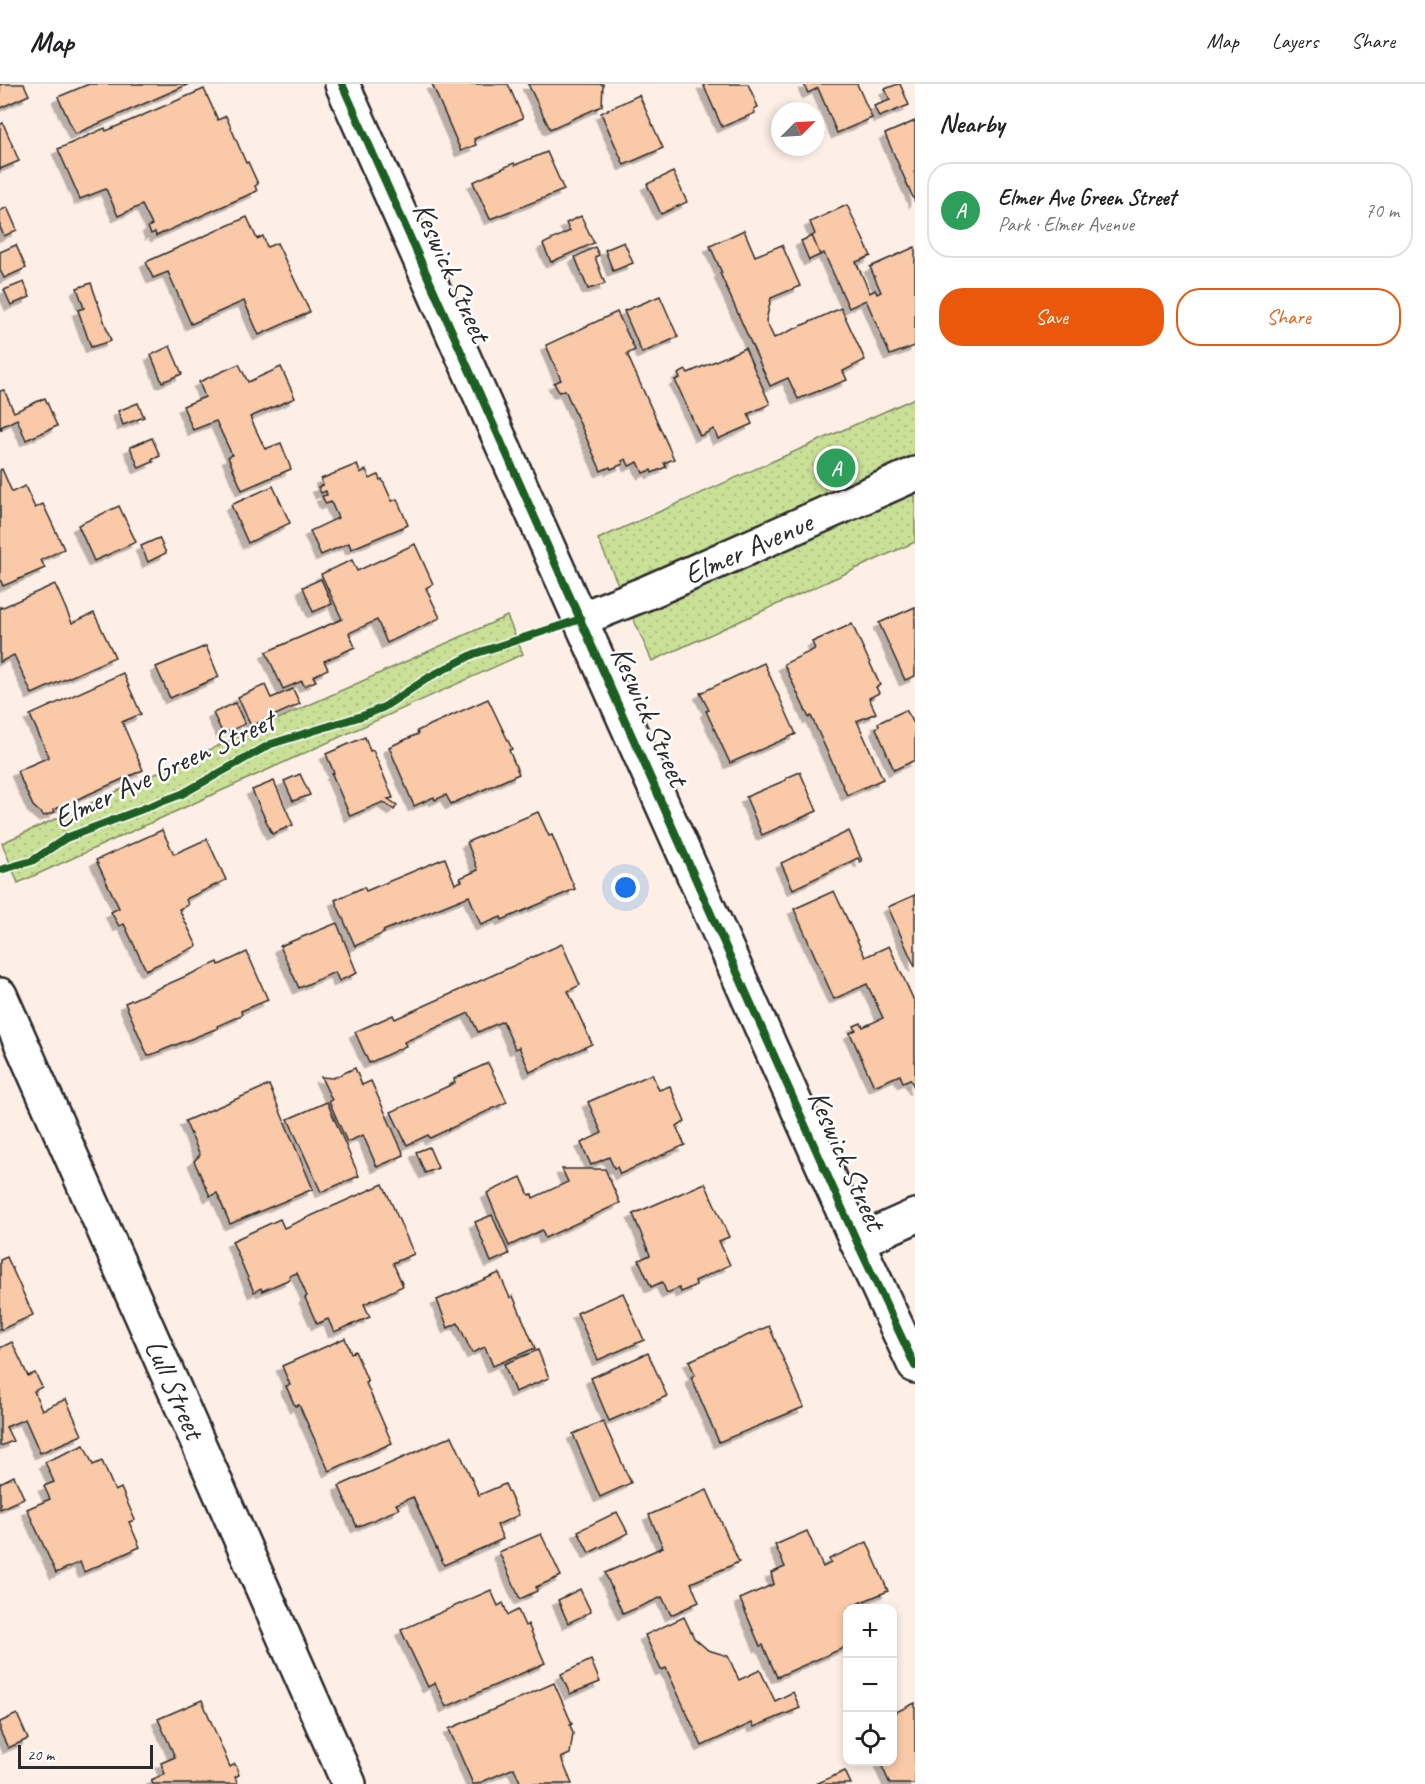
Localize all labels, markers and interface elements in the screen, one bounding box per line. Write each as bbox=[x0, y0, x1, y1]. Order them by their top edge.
text: Map bbox=[30, 24, 73, 59]
text: Map bbox=[1206, 28, 1239, 54]
text: Layers bbox=[1272, 28, 1318, 54]
text: Share bbox=[1351, 28, 1395, 54]
north arrow bbox=[771, 102, 825, 156]
text: Nearby bbox=[939, 107, 1004, 140]
text: Elmer Ave Green Street bbox=[998, 184, 1176, 212]
street label: Keswick Street bbox=[404, 196, 501, 351]
text: A bbox=[955, 198, 966, 223]
text: 70 m bbox=[1365, 198, 1399, 223]
text: Park · Elmer Avenue bbox=[998, 212, 1134, 237]
button: Save bbox=[939, 288, 1164, 346]
button: Share bbox=[1176, 288, 1401, 346]
pin: A bbox=[816, 446, 856, 490]
street label: Elmer Avenue bbox=[678, 502, 820, 593]
street label: Keswick Street bbox=[602, 640, 699, 795]
street label: Elmer Ave Green Street bbox=[47, 699, 284, 837]
your location bbox=[611, 873, 640, 902]
street label: Keswick Street bbox=[799, 1084, 896, 1239]
street label: Lull Street bbox=[136, 1333, 215, 1448]
map controls bbox=[843, 1604, 897, 1766]
button: + bbox=[843, 1604, 897, 1658]
button: − bbox=[843, 1658, 897, 1712]
button: locate bbox=[843, 1712, 897, 1766]
scale bar bbox=[18, 1742, 153, 1770]
text: 20 m bbox=[27, 1745, 54, 1765]

